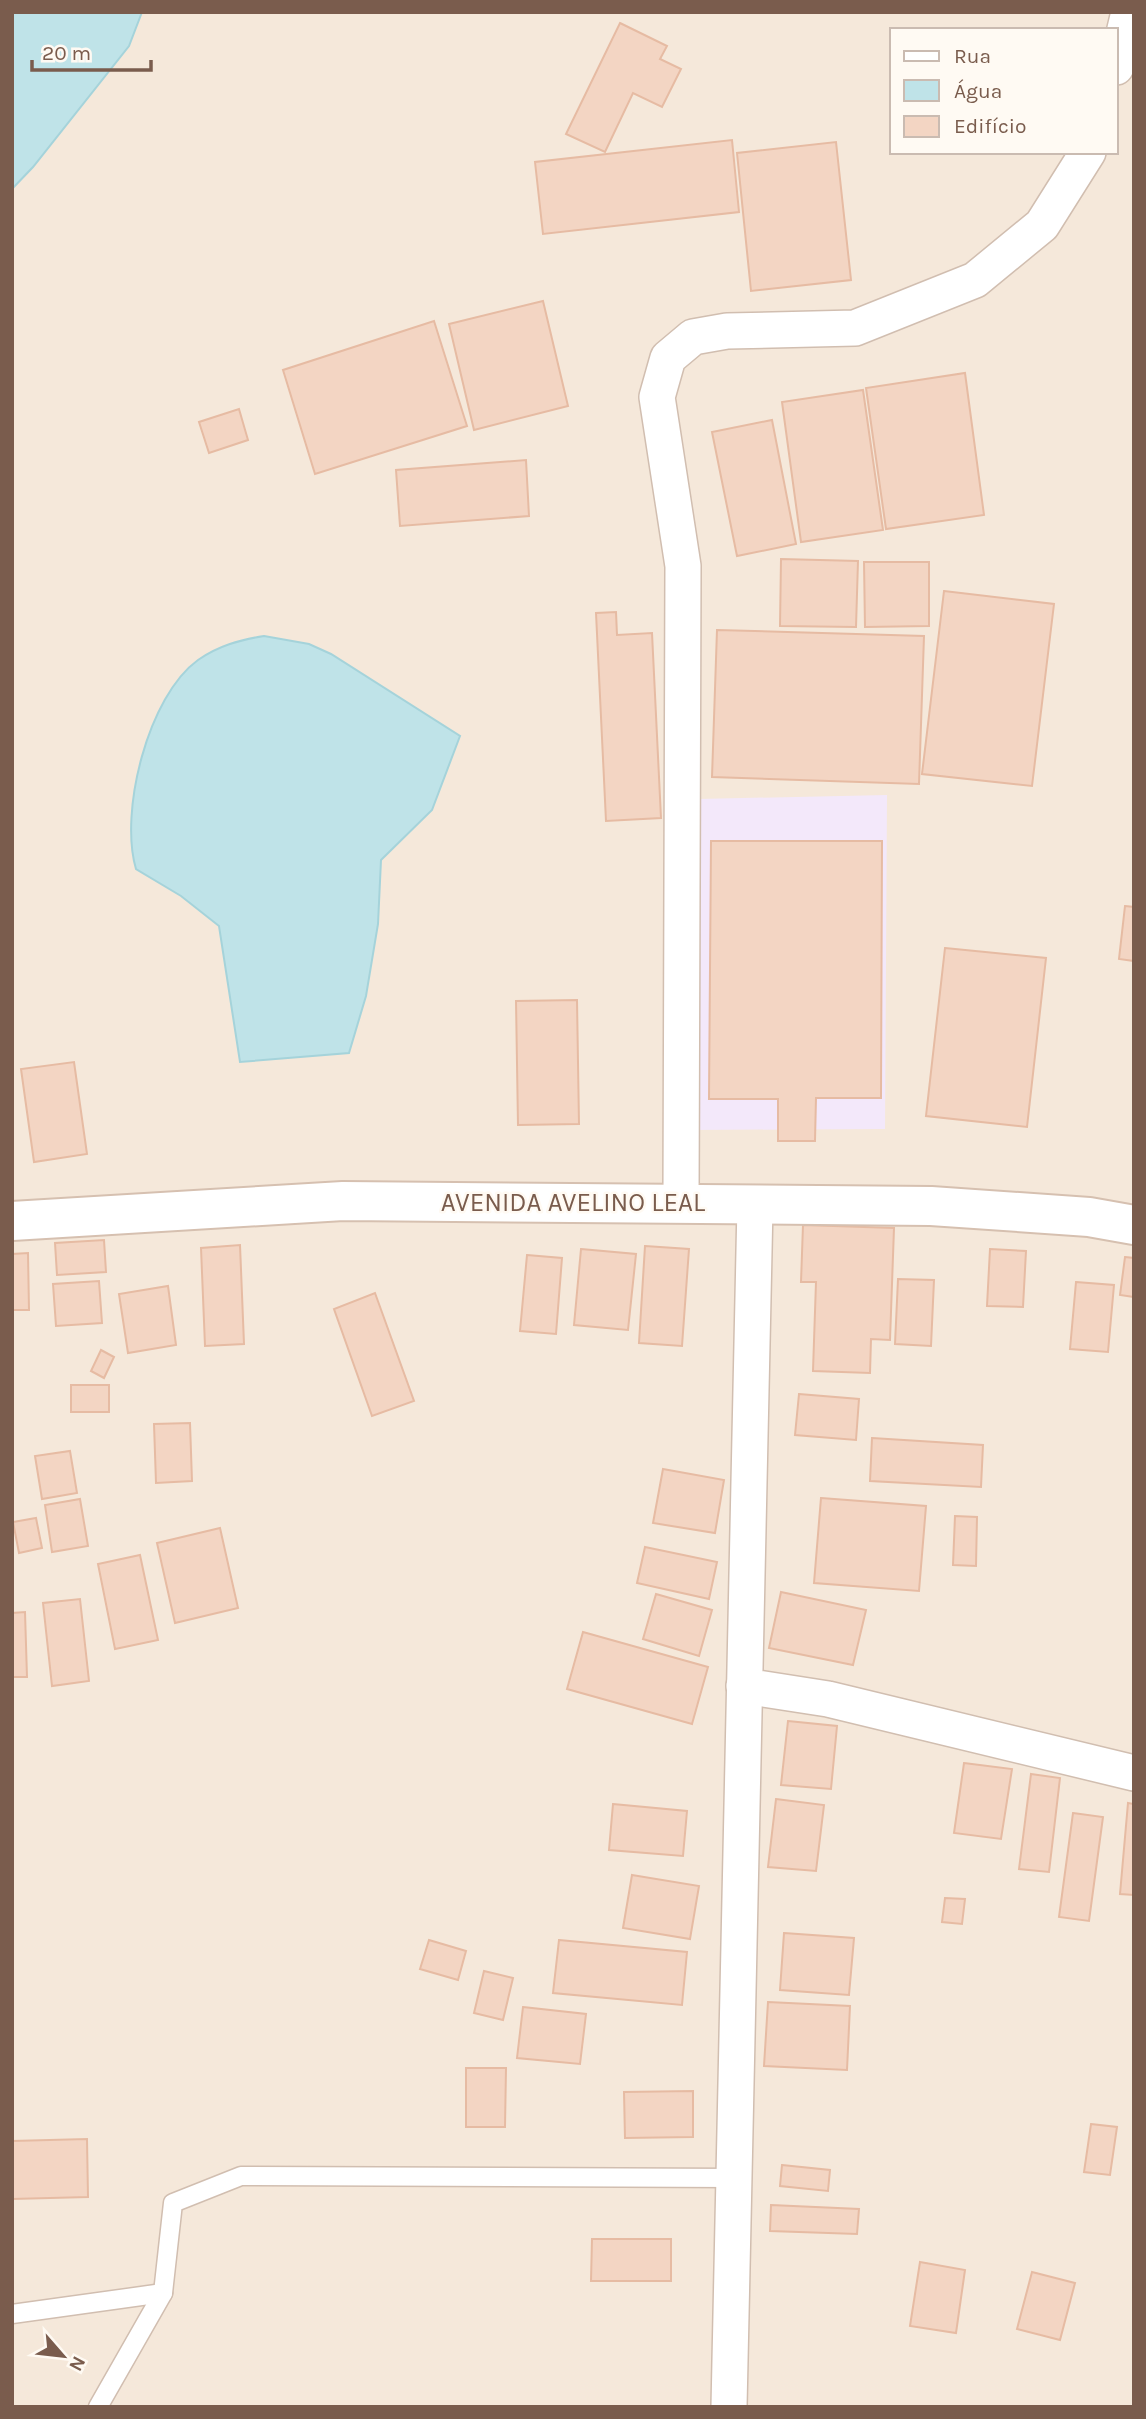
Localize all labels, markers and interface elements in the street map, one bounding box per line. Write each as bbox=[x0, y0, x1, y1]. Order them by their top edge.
scale bar bbox=[32, 28, 150, 72]
legend bbox=[890, 28, 1118, 154]
text: 20 m bbox=[42, 41, 91, 65]
text: Rua bbox=[954, 44, 991, 68]
text: Água bbox=[954, 79, 1002, 103]
text: Edifício bbox=[954, 114, 1027, 138]
street label: AVENIDA AVELINO LEAL bbox=[441, 1187, 705, 1218]
north arrow bbox=[28, 2321, 98, 2391]
text: N bbox=[64, 2352, 90, 2375]

